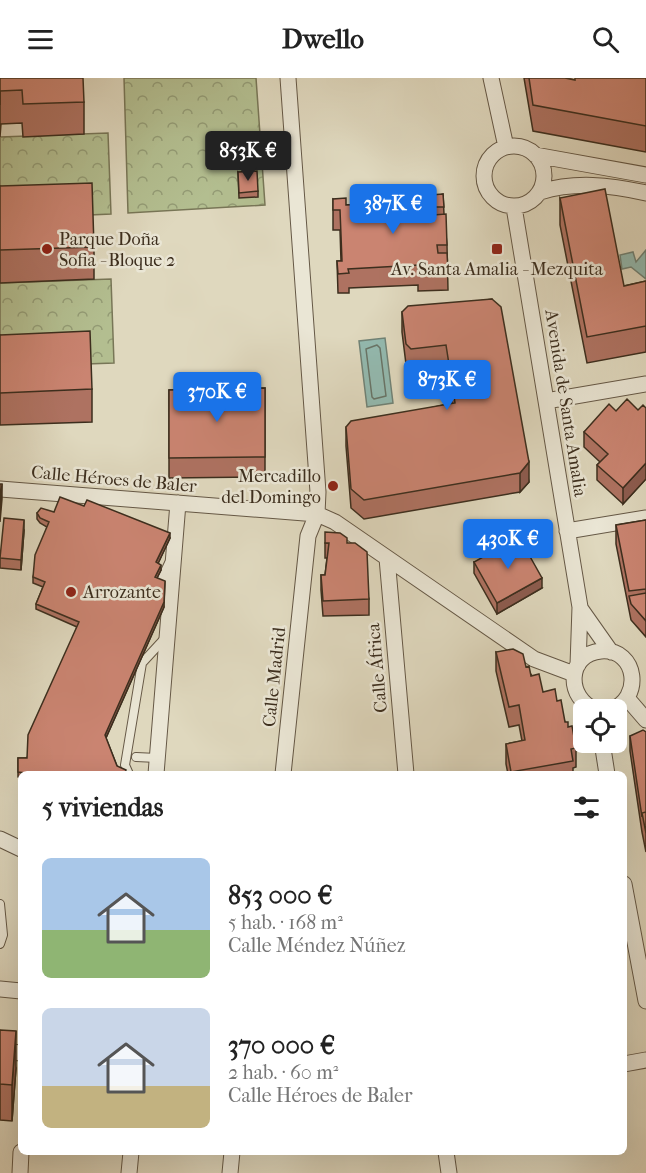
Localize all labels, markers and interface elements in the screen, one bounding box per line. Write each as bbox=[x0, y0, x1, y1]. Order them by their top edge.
icon: menu bbox=[24, 23, 57, 56]
text: Dwello bbox=[282, 23, 364, 55]
icon: search bbox=[589, 23, 622, 56]
pin: 853K € bbox=[199, 131, 297, 182]
text: 853K € bbox=[219, 139, 277, 162]
pin: 387K € bbox=[344, 184, 442, 235]
text: 387K € bbox=[364, 192, 422, 215]
place label: Parque Doña Sofia - Bloque 2 bbox=[59, 229, 175, 271]
marker: Parque Doña Sofia - Bloque 2 bbox=[40, 242, 54, 256]
marker: Av. Santa Amalia - Mezquita bbox=[490, 242, 504, 256]
place label: Av. Santa Amalia - Mezquita bbox=[390, 259, 604, 280]
street label: Avenida de Santa Amalia bbox=[540, 307, 591, 499]
pin: 873K € bbox=[398, 360, 496, 411]
text: 873K € bbox=[418, 368, 476, 391]
pin: 370K € bbox=[168, 372, 266, 423]
text: 370K € bbox=[187, 380, 247, 403]
street label: Calle Héroes de Baler bbox=[30, 462, 198, 497]
place label: Mercadillo del Domingo bbox=[221, 466, 321, 508]
marker: Mercadillo del Domingo bbox=[326, 479, 340, 493]
pin: 430K € bbox=[459, 519, 557, 570]
text: 430K € bbox=[477, 527, 539, 550]
place label: Arrozante bbox=[82, 582, 161, 603]
marker: Arrozante bbox=[64, 585, 78, 599]
street label: Calle África bbox=[362, 622, 392, 714]
street label: Calle Madrid bbox=[259, 626, 290, 728]
map controls bbox=[573, 699, 627, 753]
button: locate bbox=[573, 699, 627, 753]
icon: filters bbox=[570, 791, 603, 824]
text: 5 viviendas bbox=[42, 792, 163, 823]
text: 853 000 € bbox=[228, 880, 333, 911]
icon: home bbox=[90, 882, 162, 954]
text: 5 hab. · 168 m² bbox=[228, 911, 343, 934]
text: Calle Méndez Núñez bbox=[228, 934, 406, 957]
text: 370 000 € bbox=[228, 1030, 335, 1061]
icon: home bbox=[90, 1032, 162, 1104]
text: 2 hab. · 60 m² bbox=[228, 1061, 338, 1084]
text: Calle Héroes de Baler bbox=[228, 1084, 412, 1107]

